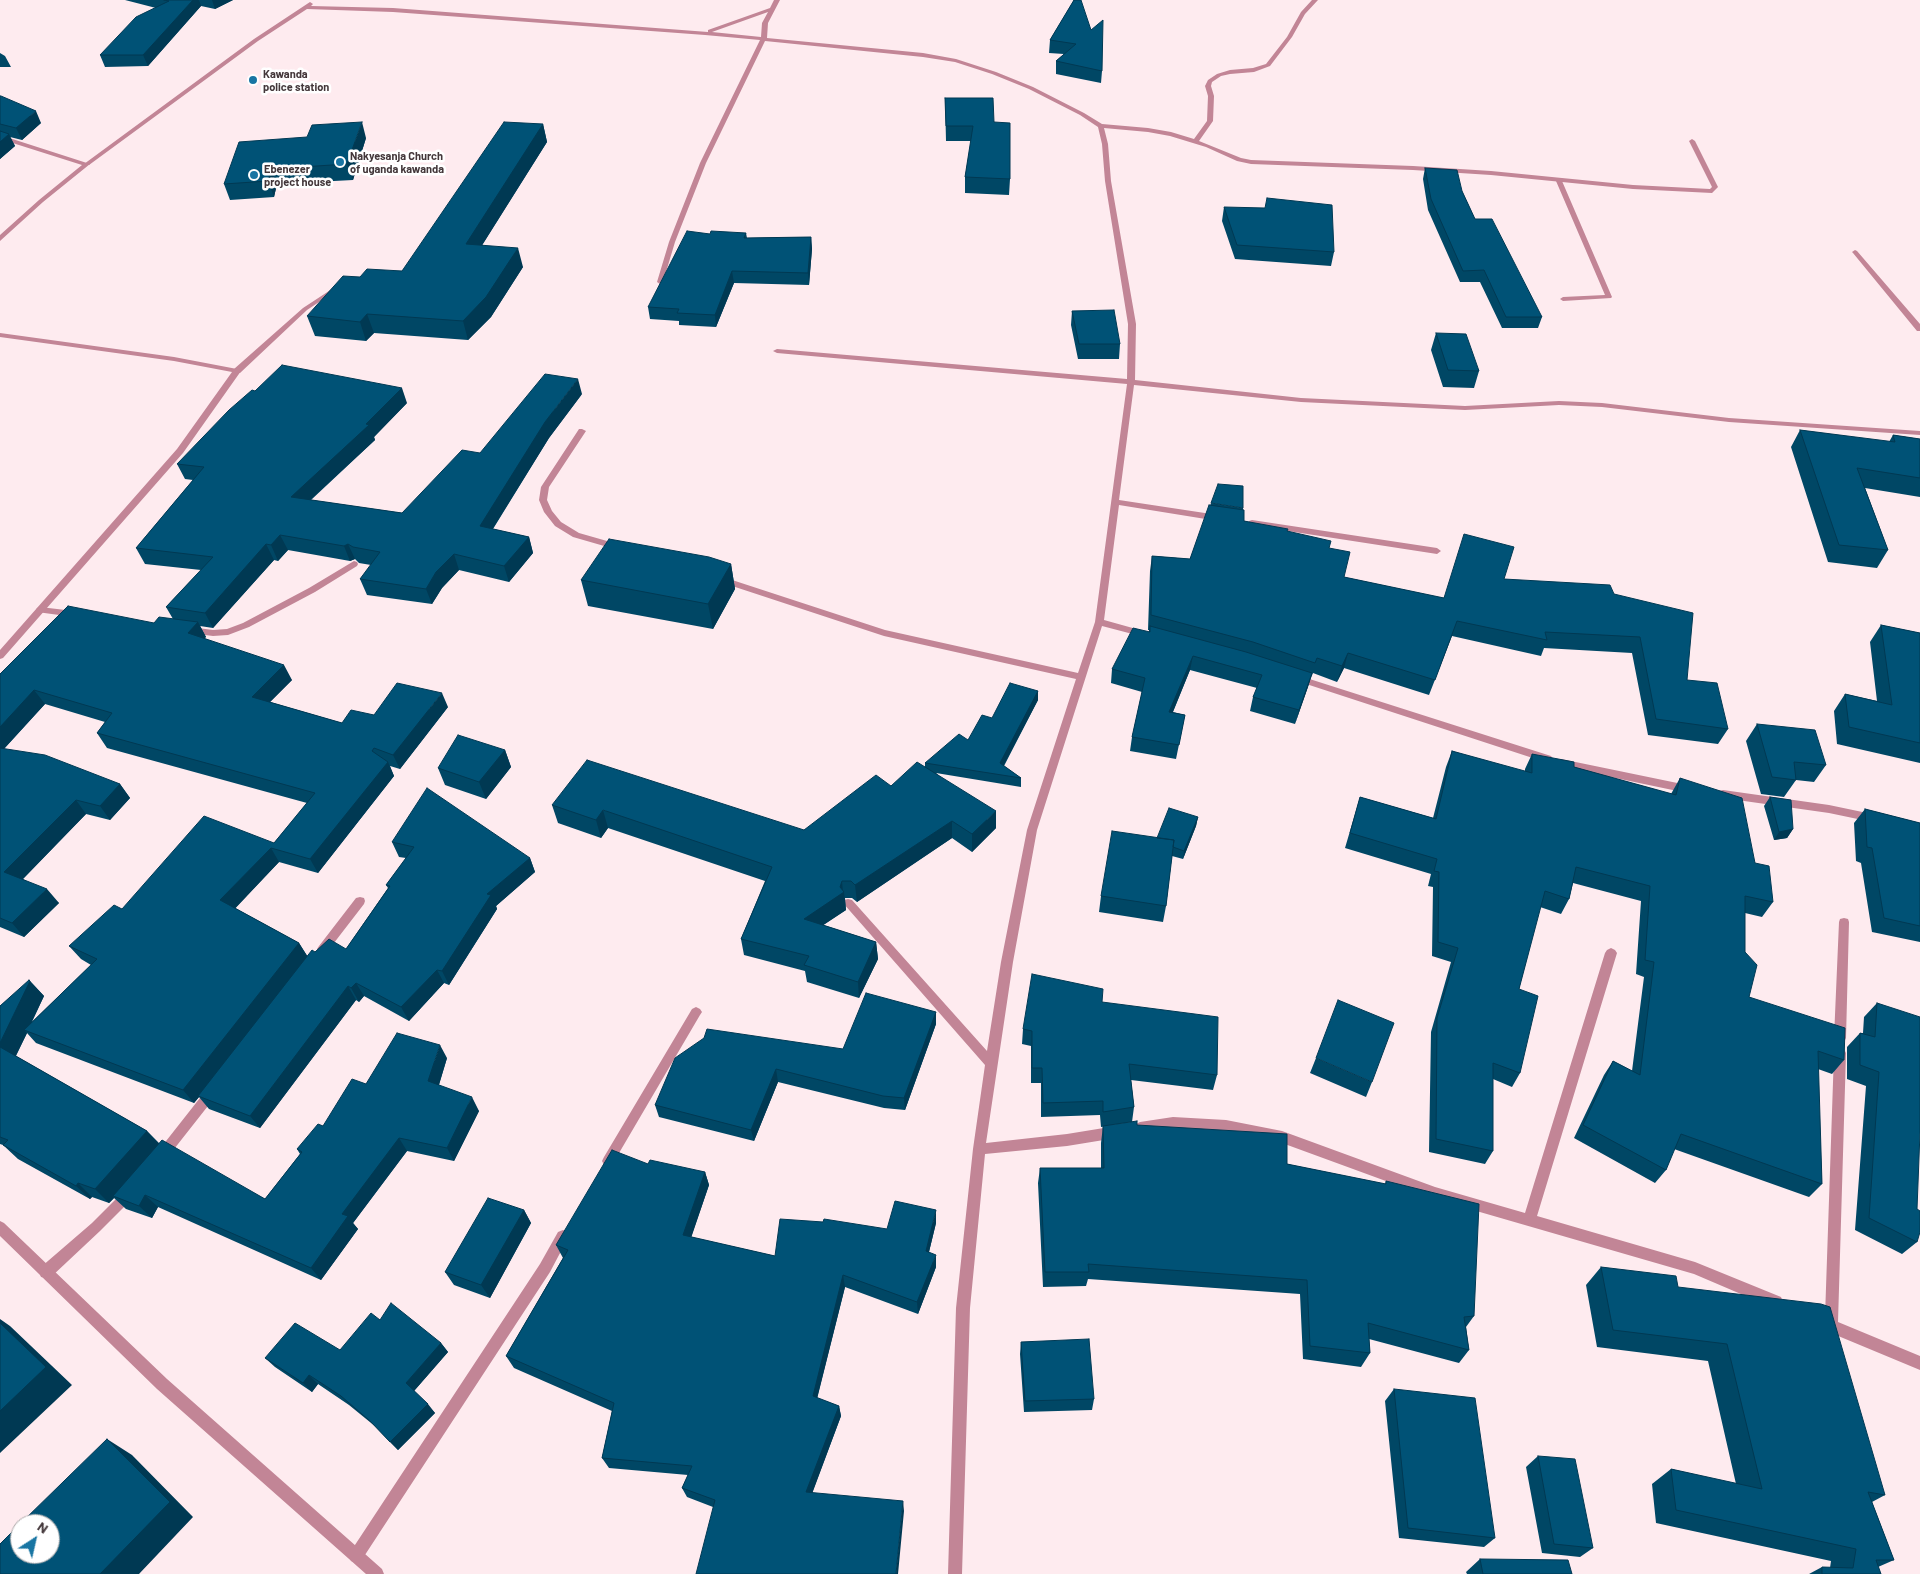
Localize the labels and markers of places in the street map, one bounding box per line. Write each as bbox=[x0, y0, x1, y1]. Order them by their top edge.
place label: Kawanda police station bbox=[263, 67, 329, 93]
marker: Kawanda police station bbox=[247, 74, 259, 86]
place label: Nakyesanja Church of uganda kawanda bbox=[350, 149, 444, 175]
marker: Nakyesanja Church of uganda kawanda bbox=[334, 156, 346, 168]
place label: Ebenezer project house bbox=[264, 162, 331, 188]
marker: Ebenezer project house bbox=[248, 169, 260, 181]

